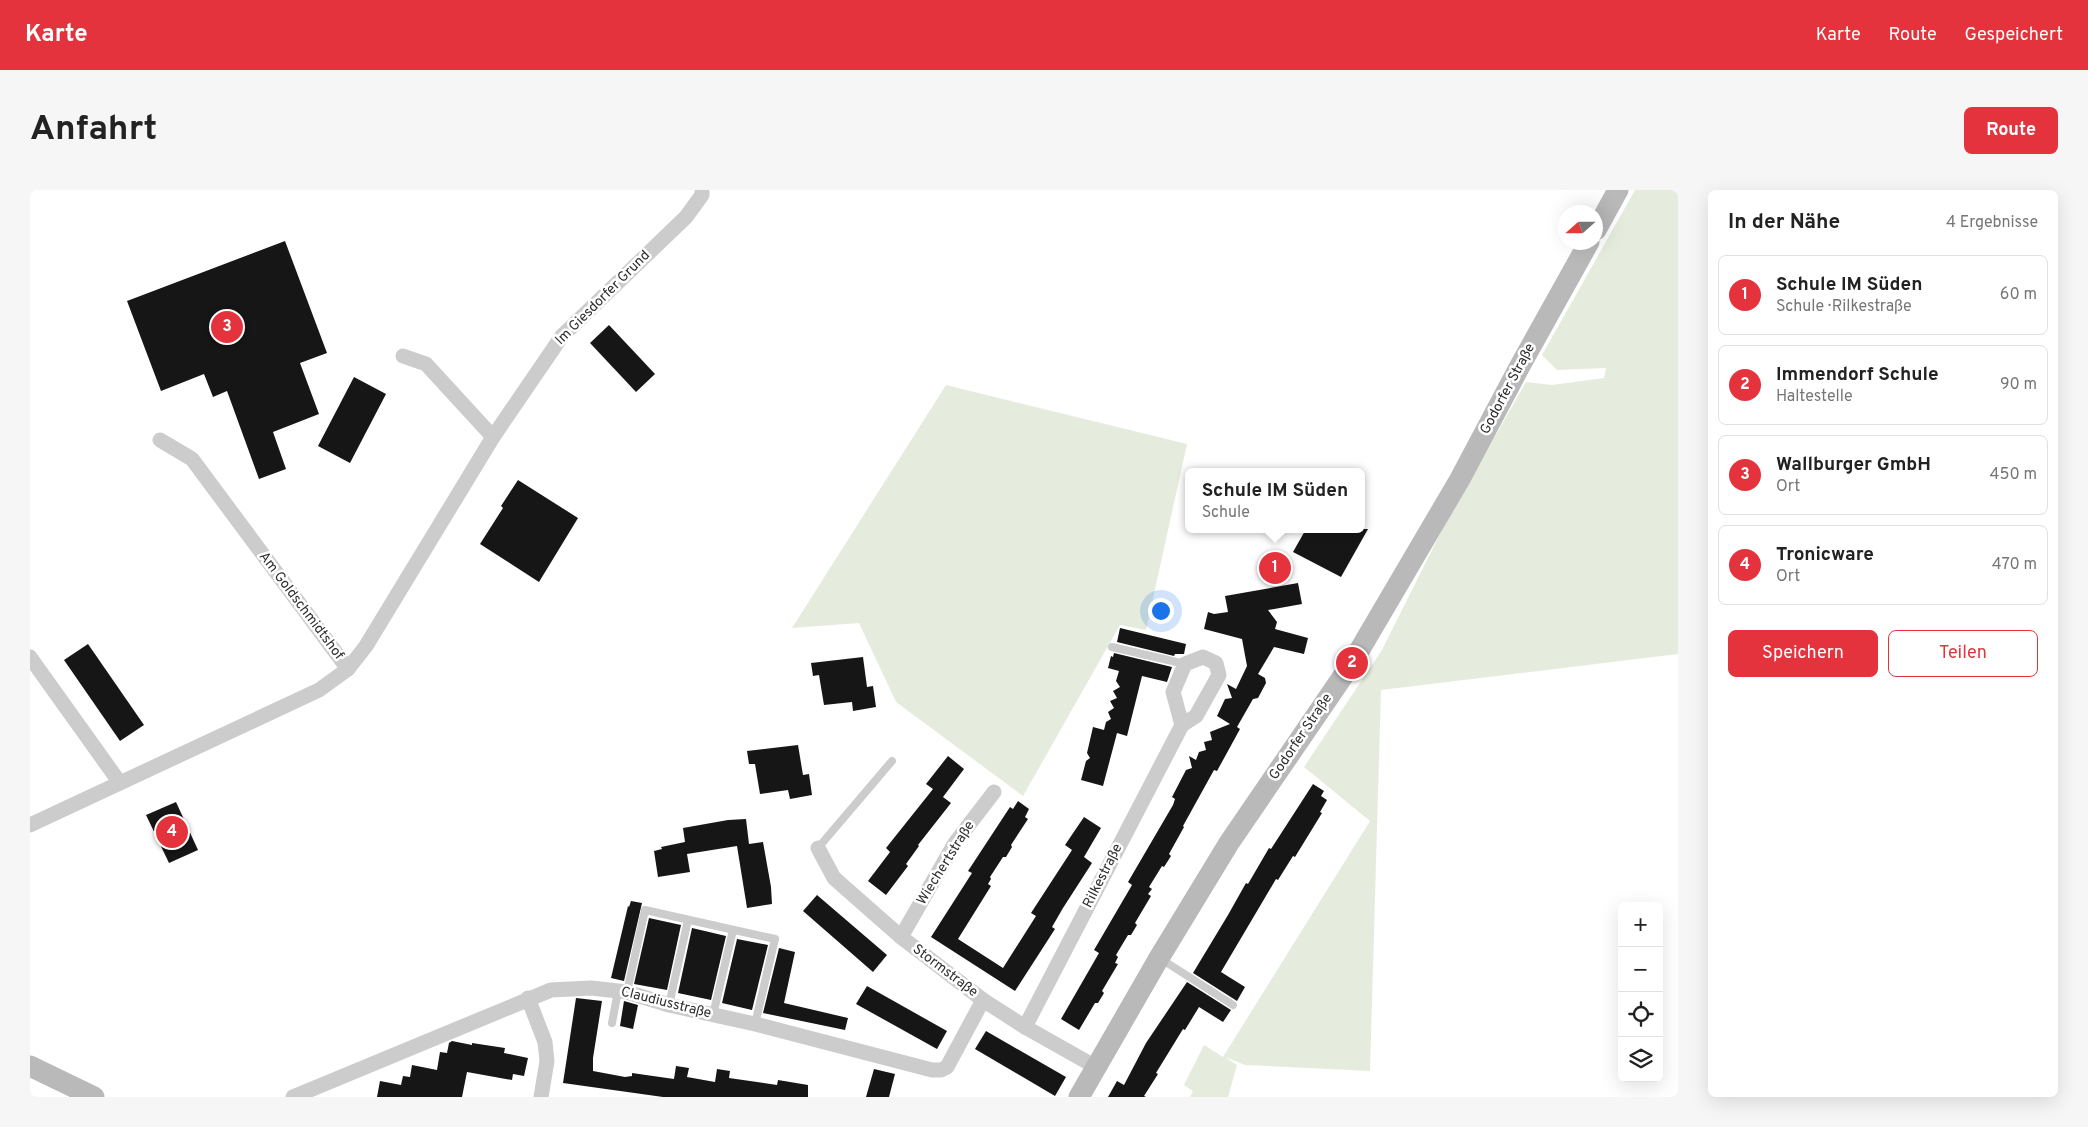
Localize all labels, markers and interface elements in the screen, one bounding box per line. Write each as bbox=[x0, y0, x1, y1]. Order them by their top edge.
text: Karte bbox=[25, 20, 88, 50]
text: Karte bbox=[1816, 24, 1861, 47]
text: Route bbox=[1889, 24, 1937, 47]
text: Gespeichert bbox=[1965, 24, 2063, 47]
button: Route bbox=[1964, 107, 2058, 154]
text: Anfahrt bbox=[30, 108, 157, 152]
north arrow bbox=[1558, 205, 1603, 250]
text: In der Nähe bbox=[1728, 209, 1840, 236]
text: 4 Ergebnisse bbox=[1946, 213, 2038, 233]
street label: Im Giesdorfer Grund bbox=[552, 247, 654, 349]
text: Schule IM Süden bbox=[1776, 273, 1922, 297]
text: 1 bbox=[1742, 285, 1748, 305]
text: 60 m bbox=[2000, 285, 2037, 305]
text: Schule · Rilkestraße bbox=[1776, 297, 1912, 317]
pin: 3 bbox=[211, 308, 243, 346]
street label: Godorfer Straße bbox=[1477, 341, 1539, 437]
text: Immendorf Schule bbox=[1776, 363, 1939, 387]
text: 2 bbox=[1740, 375, 1750, 395]
text: 90 m bbox=[2000, 375, 2037, 395]
text: Haltestelle bbox=[1776, 387, 1853, 407]
text: Wallburger GmbH bbox=[1776, 453, 1931, 477]
text: 3 bbox=[1740, 465, 1750, 485]
text: 450 m bbox=[1990, 465, 2037, 485]
popup bbox=[1185, 468, 1365, 533]
text: Ort bbox=[1776, 477, 1800, 497]
text: Schule IM Süden bbox=[1202, 479, 1348, 503]
text: Schule bbox=[1202, 503, 1250, 523]
text: Tronicware bbox=[1776, 543, 1874, 567]
street label: Am Goldschmidtshof bbox=[255, 549, 347, 664]
pin: 1 bbox=[1259, 549, 1291, 587]
text: 4 bbox=[1740, 555, 1750, 575]
text: 470 m bbox=[1992, 555, 2037, 575]
text: Ort bbox=[1776, 567, 1800, 587]
your location bbox=[1148, 598, 1174, 624]
button: Speichern bbox=[1728, 630, 1878, 677]
button: Teilen bbox=[1888, 630, 2038, 677]
pin: 2 bbox=[1336, 644, 1368, 682]
street label: Godorfer Straße bbox=[1266, 691, 1336, 783]
pin: 4 bbox=[156, 813, 188, 851]
street label: Wiechertstraße bbox=[913, 818, 979, 908]
street label: Rilkestraße bbox=[1080, 841, 1126, 911]
map controls bbox=[1618, 902, 1663, 1082]
button: + bbox=[1618, 902, 1663, 947]
street label: Stormstraße bbox=[909, 941, 981, 1001]
button: − bbox=[1618, 947, 1663, 992]
street label: Claudiusstraße bbox=[619, 984, 713, 1022]
button: locate bbox=[1618, 992, 1663, 1037]
button: layers bbox=[1618, 1037, 1663, 1082]

